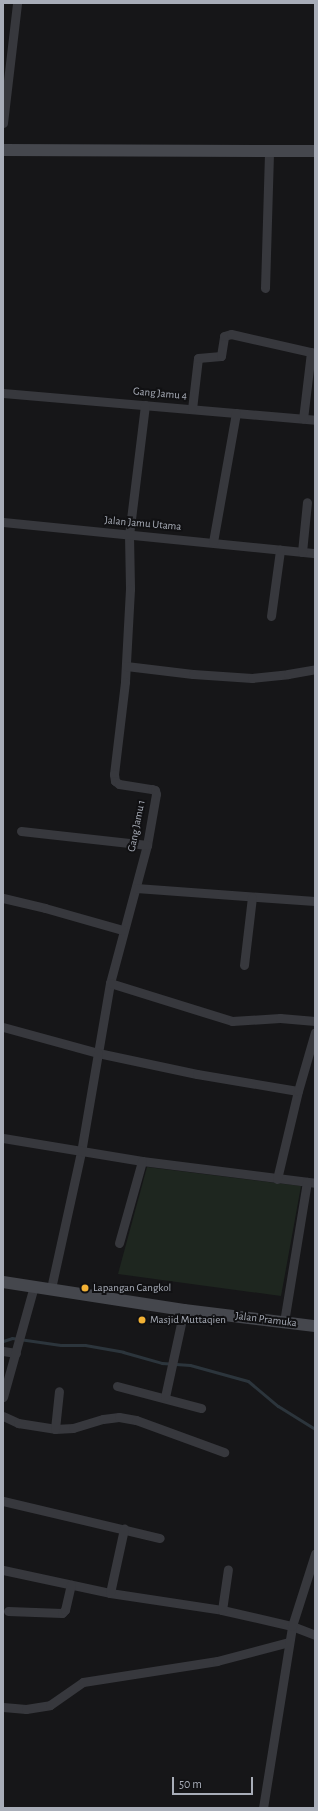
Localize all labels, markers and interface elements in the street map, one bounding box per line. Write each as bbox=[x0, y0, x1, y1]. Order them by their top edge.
street label: Gang Jamu 4 bbox=[133, 385, 187, 403]
street label: Jalan Jamu Utama bbox=[104, 514, 182, 534]
street label: Gang Jamu 1 bbox=[126, 799, 148, 853]
place label: Lapangan Cangkol bbox=[93, 1281, 171, 1295]
marker: Lapangan Cangkol bbox=[80, 1283, 90, 1293]
street label: Jalan Pramuka bbox=[235, 1310, 297, 1330]
place label: Masjid Muttaqien bbox=[150, 1313, 226, 1327]
marker: Masjid Muttaqien bbox=[137, 1315, 147, 1325]
scale bar bbox=[174, 1769, 255, 1795]
text: 50 m bbox=[179, 1778, 202, 1790]

